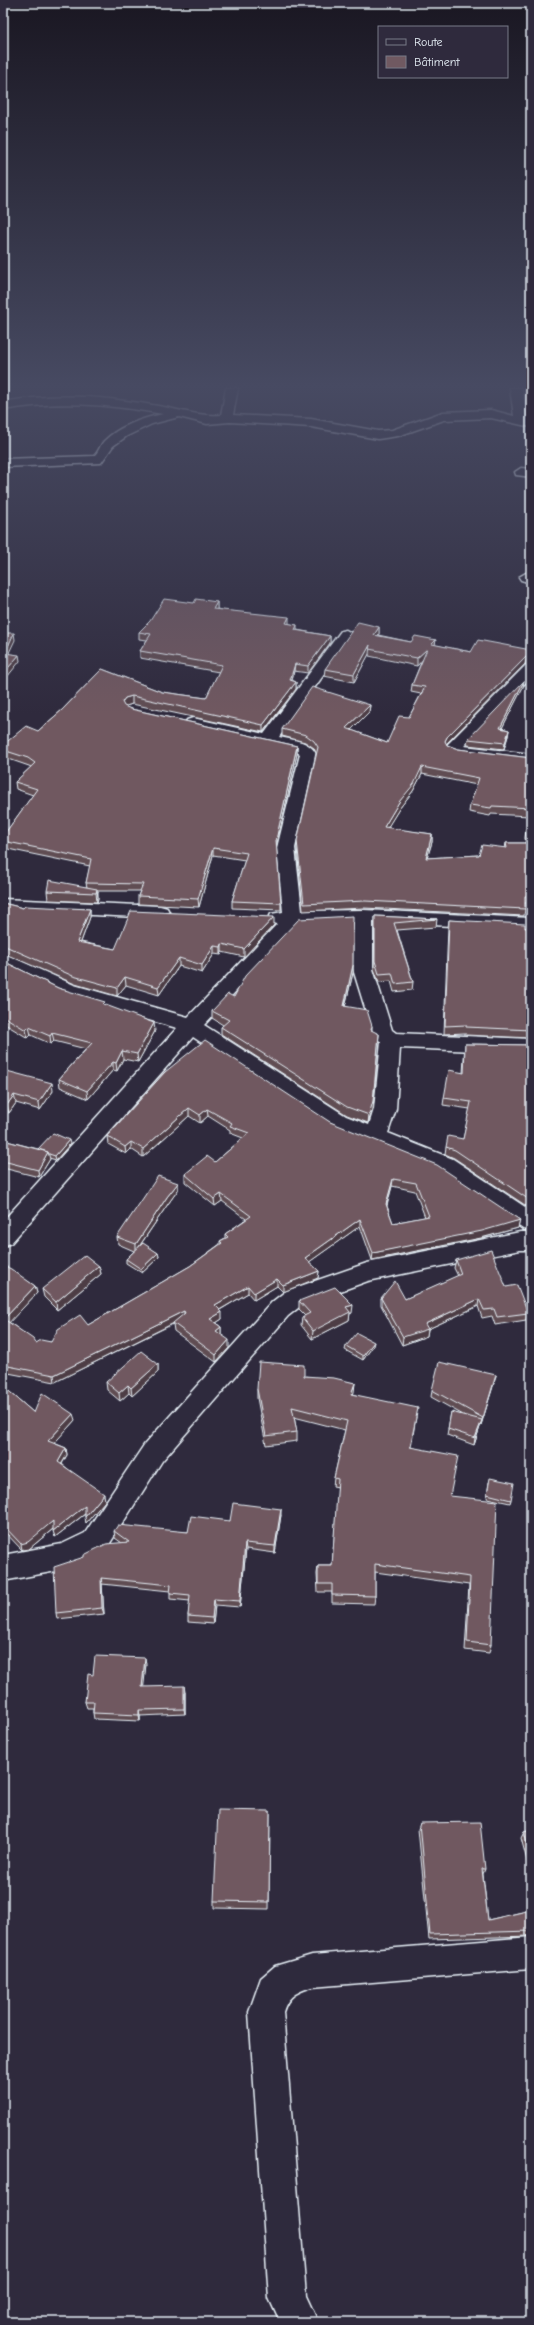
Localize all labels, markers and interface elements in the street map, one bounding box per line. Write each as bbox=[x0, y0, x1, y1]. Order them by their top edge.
legend bbox=[378, 26, 508, 78]
text: Route bbox=[414, 35, 443, 49]
text: Bâtiment bbox=[414, 55, 460, 69]

